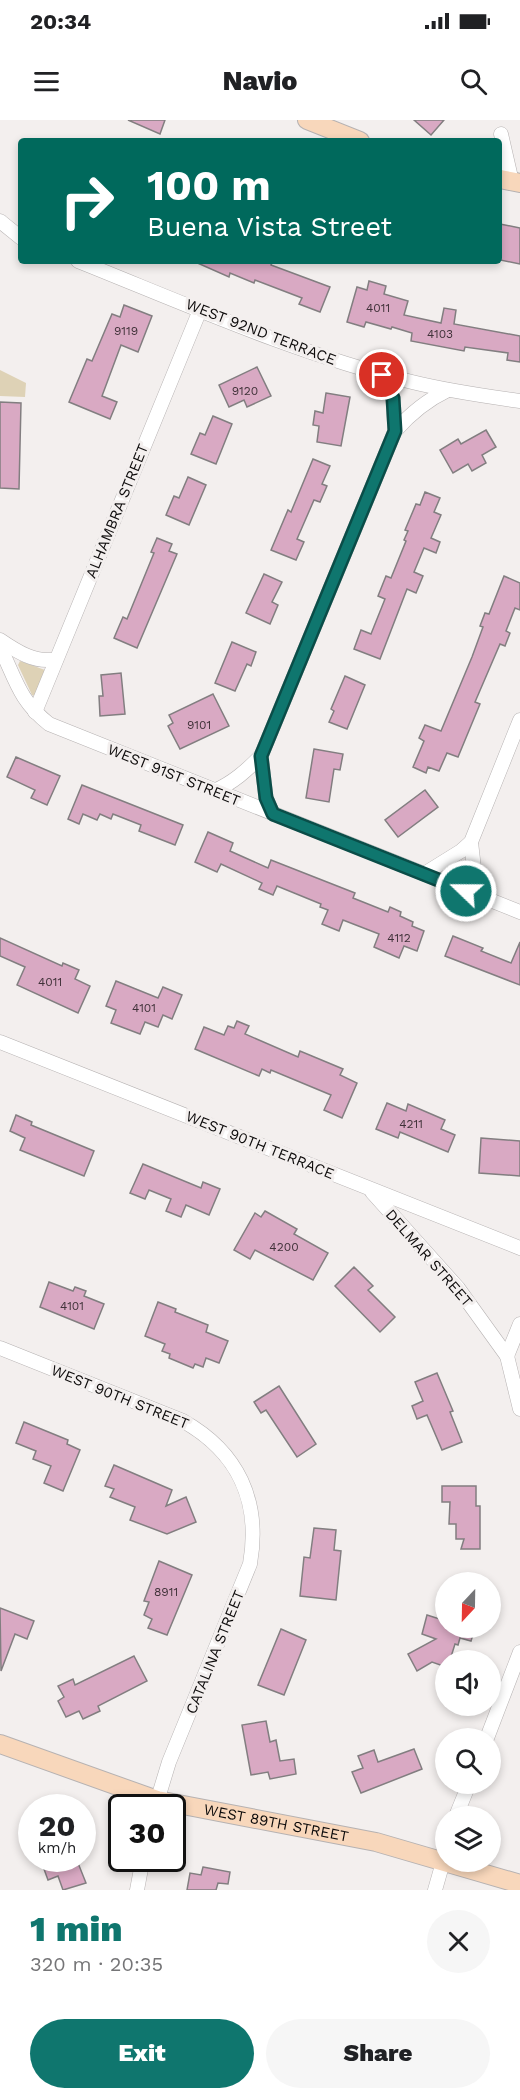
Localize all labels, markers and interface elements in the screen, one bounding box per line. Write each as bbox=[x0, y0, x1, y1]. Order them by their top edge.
text: 20:34 bbox=[30, 9, 91, 34]
icon: menu bbox=[30, 65, 63, 98]
text: Navio bbox=[223, 65, 297, 97]
icon: search bbox=[457, 65, 490, 98]
text: 100 m bbox=[147, 161, 271, 210]
icon: right bbox=[48, 162, 126, 240]
text: Buena Vista Street bbox=[147, 211, 392, 243]
street label: WEST 92ND TERRACE bbox=[183, 295, 339, 369]
house number: 4011 bbox=[366, 301, 390, 315]
house number: 9119 bbox=[114, 324, 138, 338]
house number: 4103 bbox=[427, 327, 453, 341]
pin bbox=[356, 349, 407, 400]
icon: arrive bbox=[365, 358, 398, 391]
house number: 9120 bbox=[232, 384, 258, 398]
street label: ALHAMBRA STREET bbox=[82, 441, 152, 581]
house number: 9101 bbox=[187, 718, 211, 732]
street label: WEST 91ST STREET bbox=[105, 740, 243, 810]
position arrow bbox=[434, 859, 498, 923]
house number: 4112 bbox=[387, 931, 411, 945]
house number: 4011 bbox=[38, 975, 62, 989]
house number: 4101 bbox=[132, 1001, 156, 1015]
street label: WEST 90TH TERRACE bbox=[183, 1107, 337, 1183]
house number: 4211 bbox=[399, 1117, 423, 1131]
street label: DELMAR STREET bbox=[382, 1205, 476, 1311]
house number: 4200 bbox=[269, 1240, 299, 1254]
house number: 4101 bbox=[60, 1299, 84, 1313]
street label: WEST 90TH STREET bbox=[48, 1361, 192, 1433]
north arrow bbox=[435, 1572, 501, 1638]
map controls bbox=[435, 1572, 501, 1872]
house number: 8911 bbox=[154, 1585, 178, 1599]
street label: CATALINA STREET bbox=[182, 1588, 248, 1716]
button: sound bbox=[435, 1650, 501, 1716]
button: search bbox=[435, 1728, 501, 1794]
speed limit sign: 30 bbox=[108, 1794, 186, 1872]
street label: WEST 89TH STREET bbox=[202, 1800, 350, 1846]
button: layers bbox=[435, 1806, 501, 1872]
text: 20 bbox=[38, 1808, 76, 1843]
text: km/h bbox=[38, 1839, 76, 1857]
text: 1 min bbox=[30, 1908, 123, 1950]
button: close bbox=[427, 1910, 490, 1973]
text: 320 m · 20:35 bbox=[30, 1952, 163, 1976]
button: Exit bbox=[30, 2019, 254, 2088]
button: Share bbox=[266, 2019, 490, 2088]

